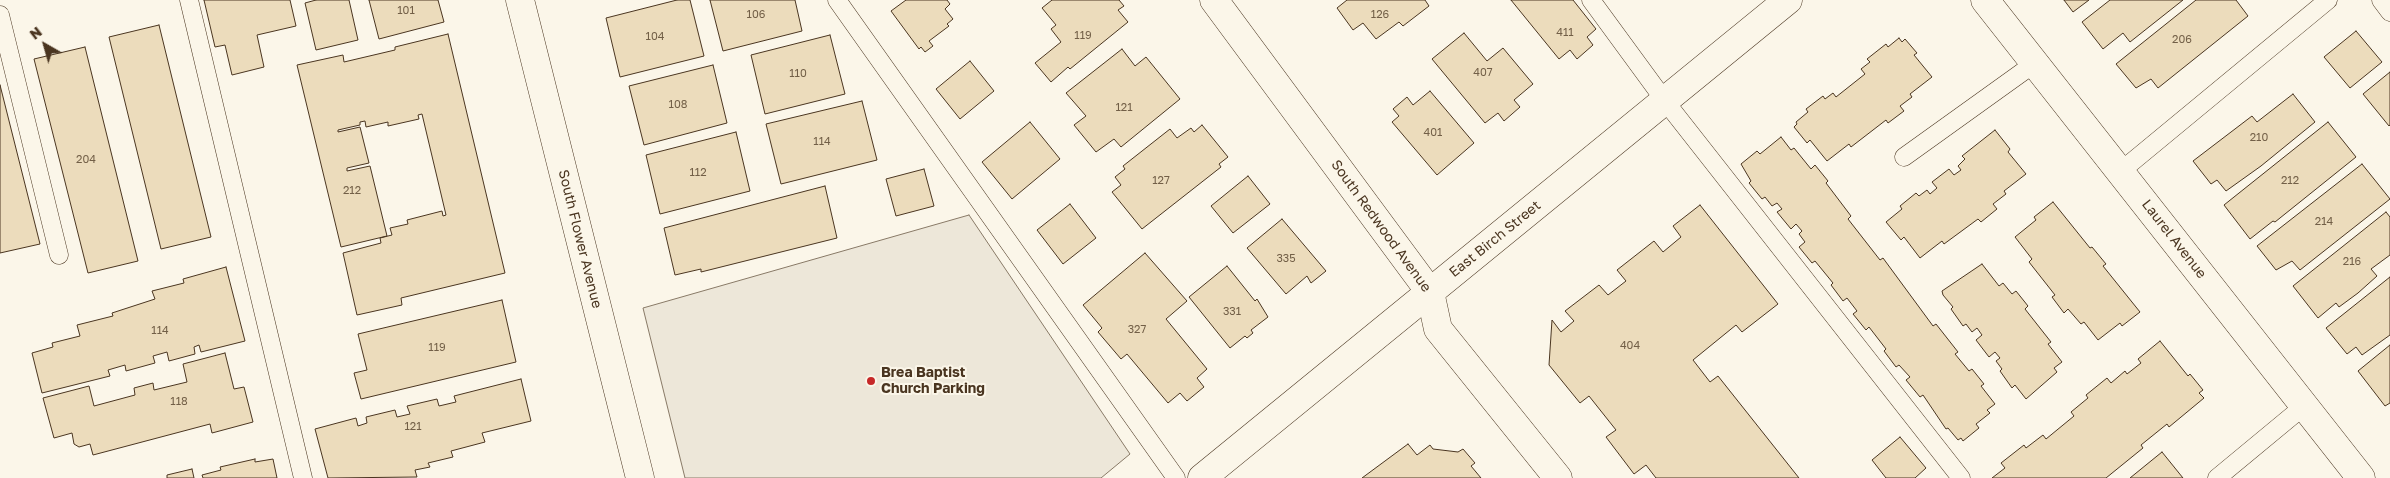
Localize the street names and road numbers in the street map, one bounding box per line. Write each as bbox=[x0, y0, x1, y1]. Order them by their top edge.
street label: South Redwood Avenue bbox=[1327, 157, 1435, 295]
street label: South Flower Avenue bbox=[555, 168, 605, 310]
street label: Laurel Avenue bbox=[2138, 196, 2210, 282]
street label: East Birch Street bbox=[1446, 197, 1544, 281]

